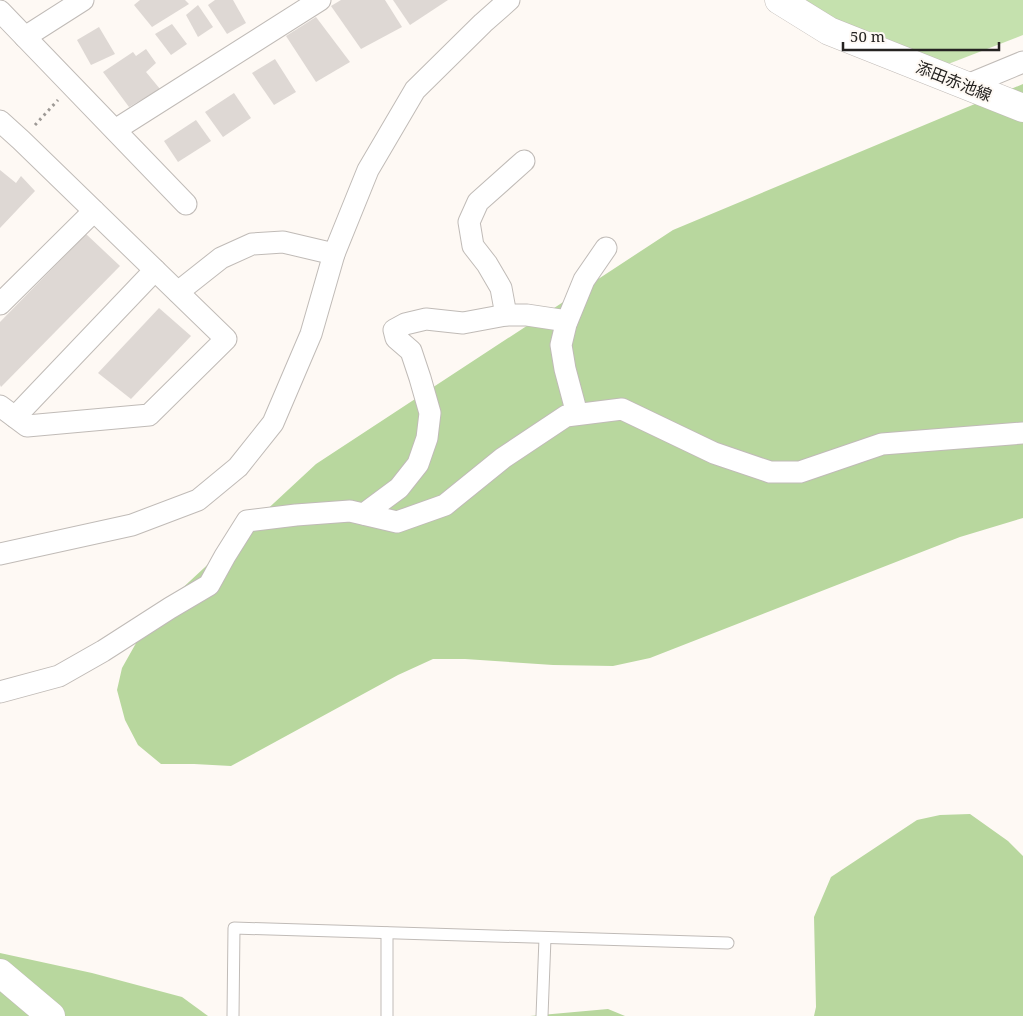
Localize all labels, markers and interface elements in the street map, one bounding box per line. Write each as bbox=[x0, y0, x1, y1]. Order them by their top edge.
scale bar bbox=[843, 20, 999, 52]
text: 50 m bbox=[850, 26, 885, 46]
street label: 添田赤池線 bbox=[913, 56, 995, 106]

